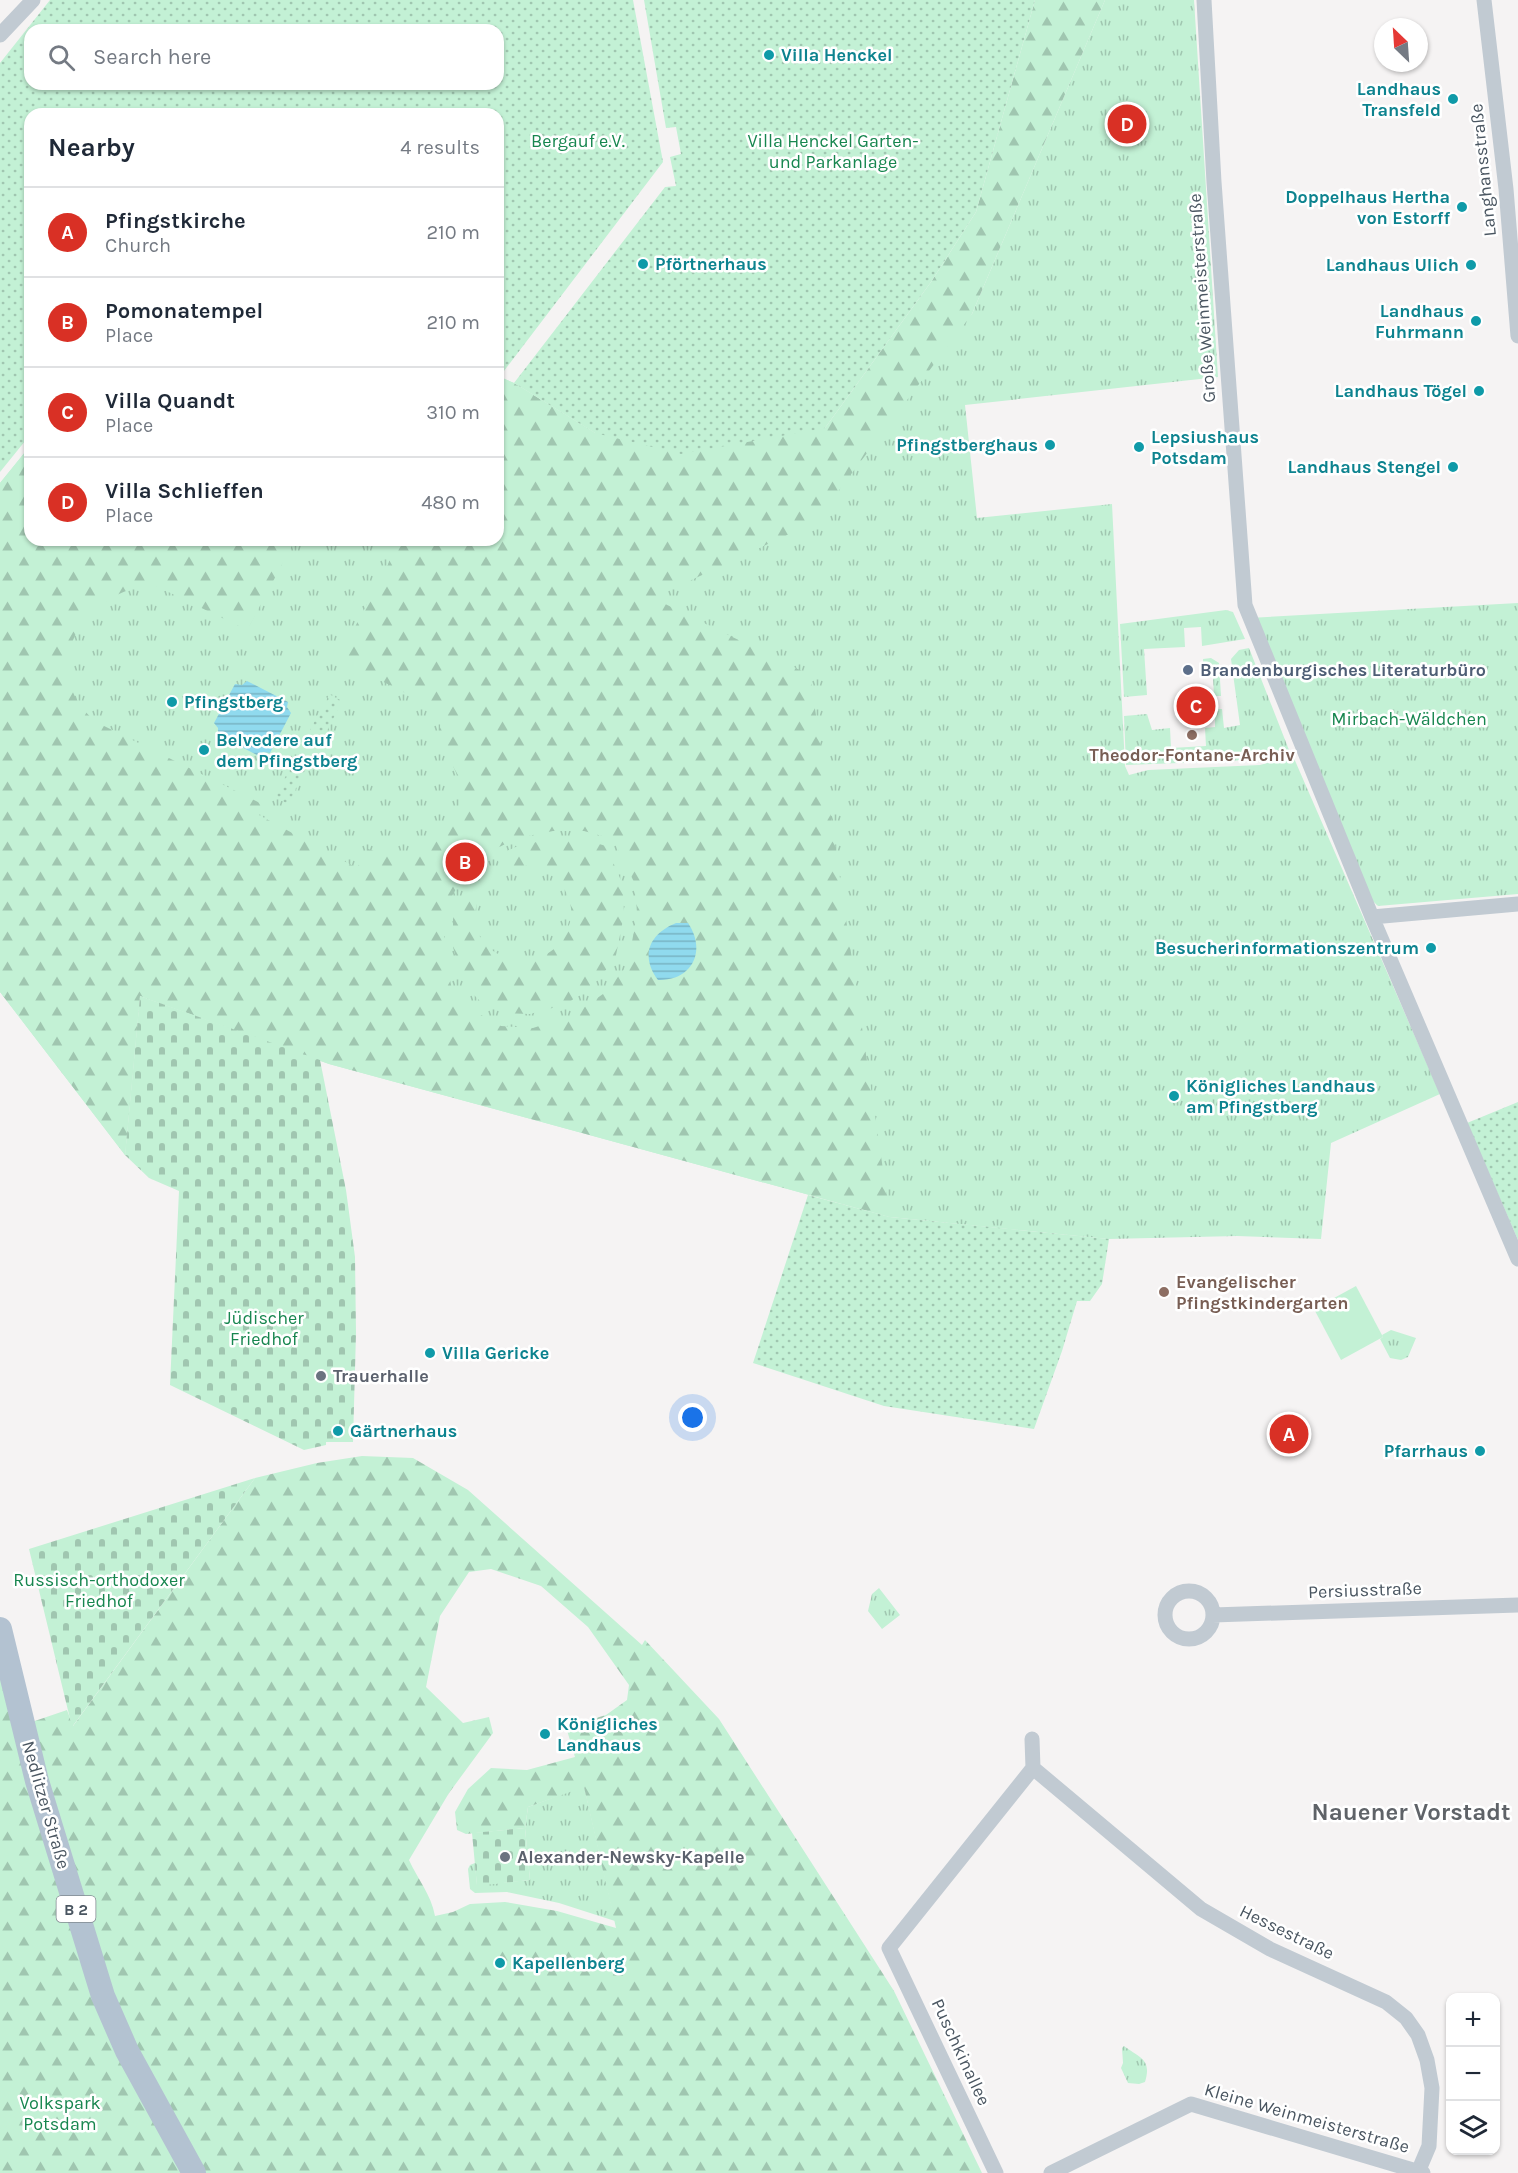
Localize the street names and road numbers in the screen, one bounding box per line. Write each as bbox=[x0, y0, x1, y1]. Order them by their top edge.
street label: Langhansstraße bbox=[1465, 103, 1501, 237]
street label: Große Weinmeisterstraße bbox=[1184, 193, 1220, 403]
street label: Persiusstraße bbox=[1308, 1577, 1422, 1603]
street label: Nedlitzer Straße bbox=[17, 1738, 75, 1872]
road number: B 2 bbox=[56, 1896, 96, 1922]
street label: Hessestraße bbox=[1236, 1900, 1338, 1964]
street label: Puschkinallee bbox=[927, 1995, 995, 2109]
street label: Kleine Weinmeisterstraße bbox=[1202, 2078, 1412, 2158]

